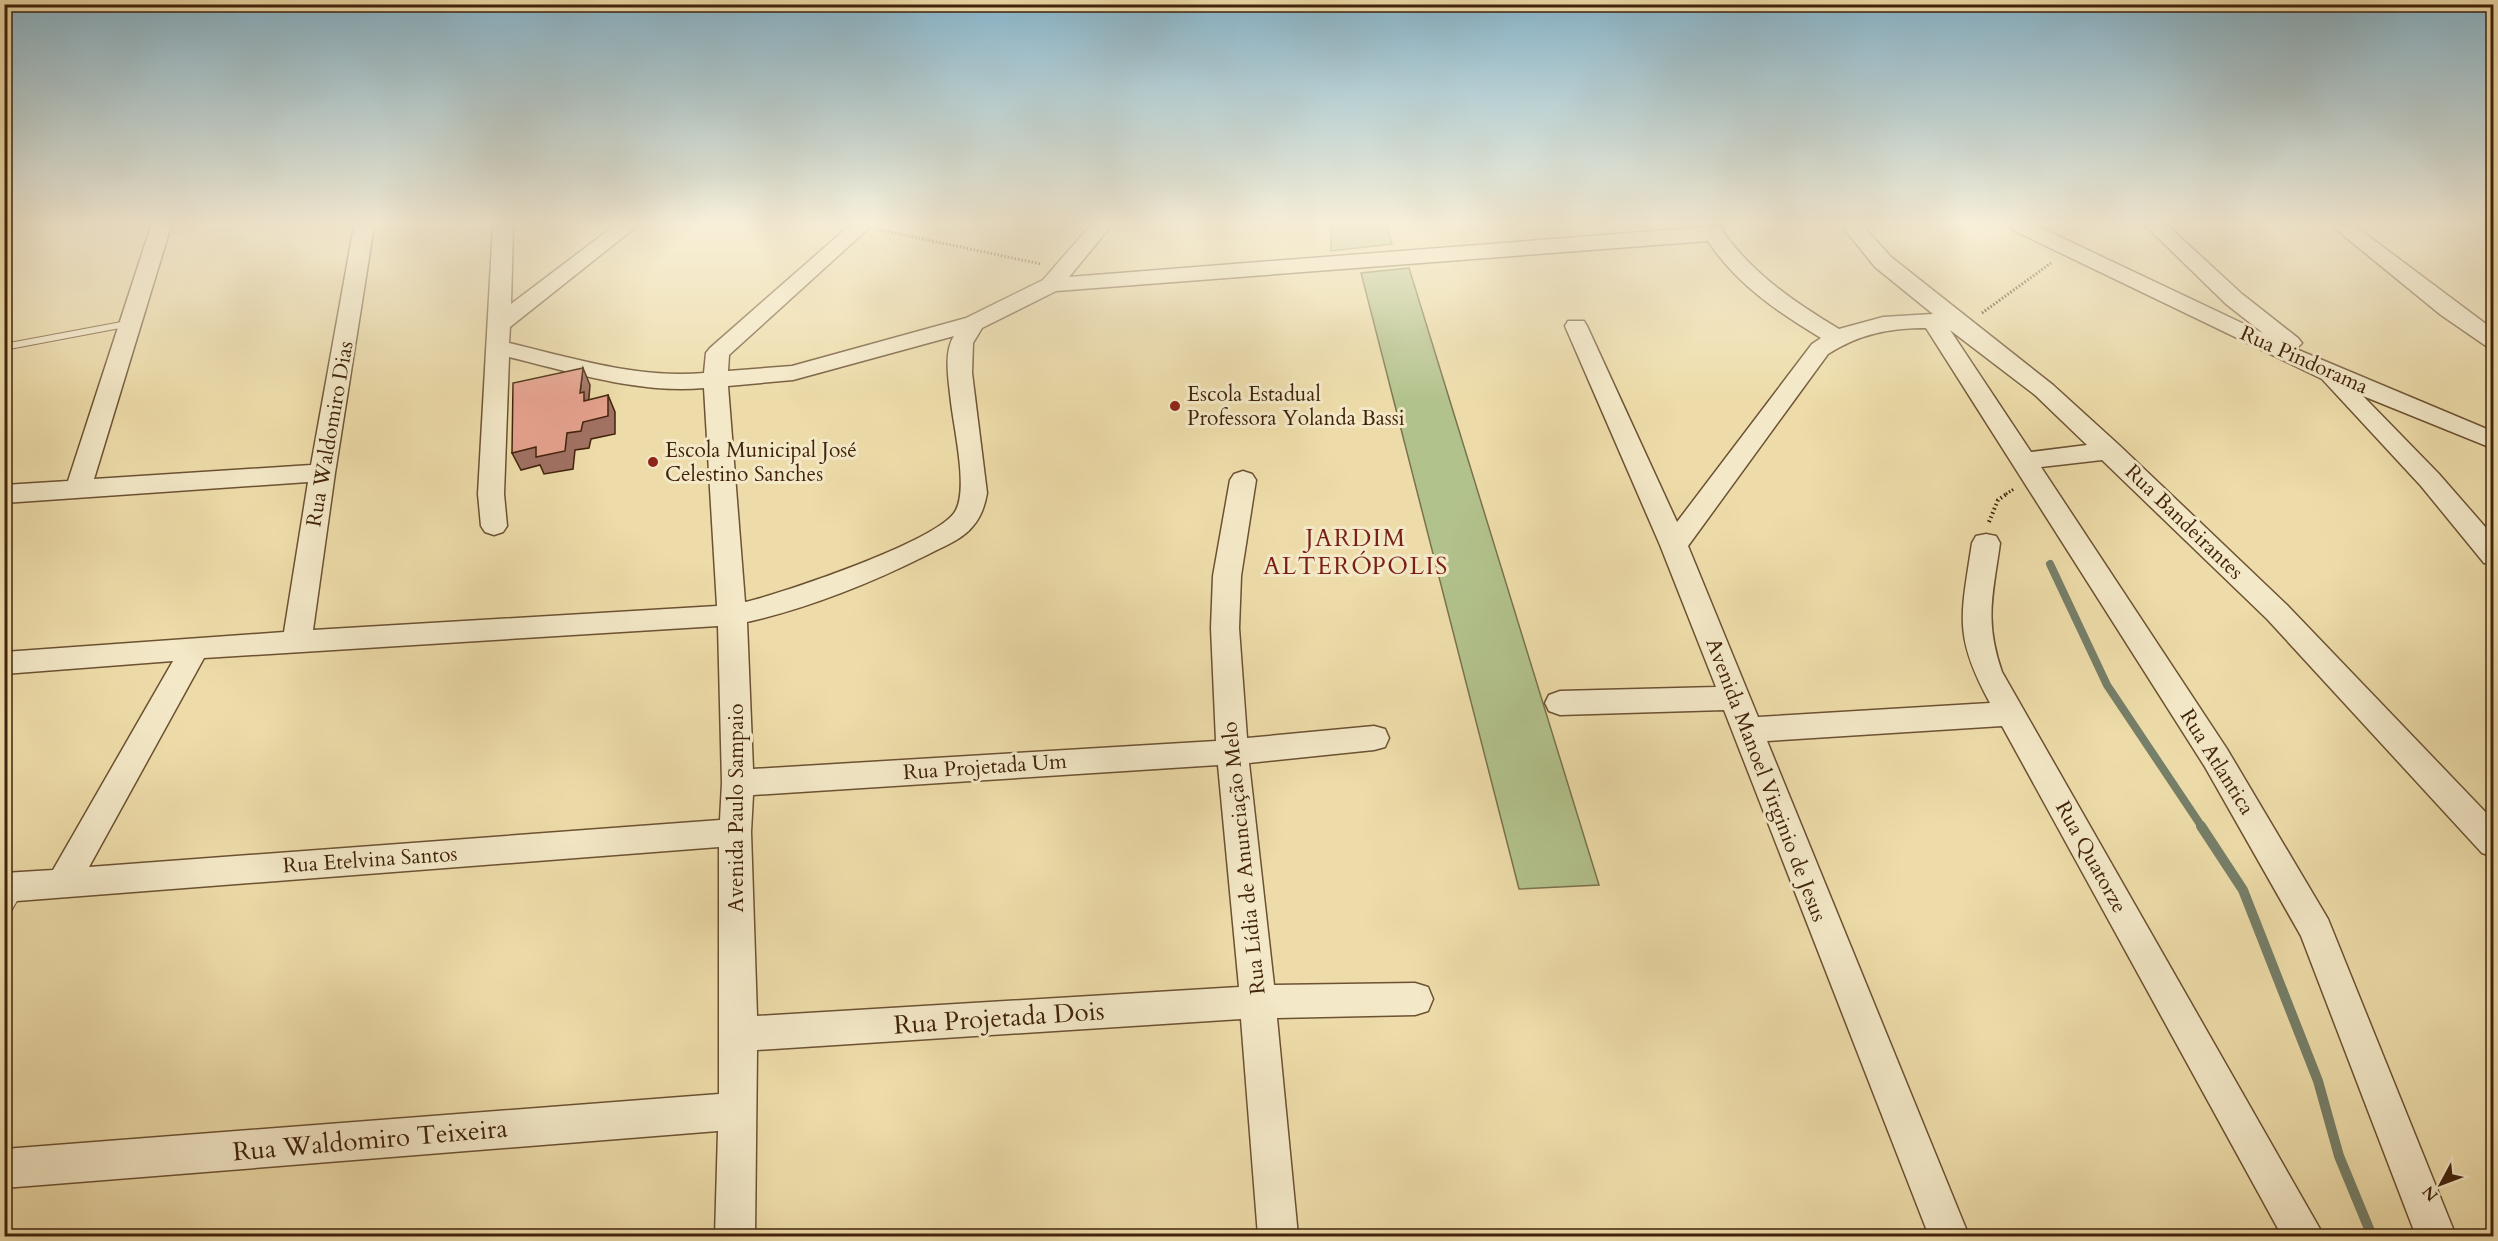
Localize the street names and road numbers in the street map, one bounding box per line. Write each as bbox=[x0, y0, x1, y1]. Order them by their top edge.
street label: Rua Pindorama bbox=[2235, 319, 2373, 401]
street label: Rua Waldomiro Dias bbox=[299, 339, 361, 529]
street label: Rua Bandeirantes bbox=[2118, 458, 2250, 586]
street label: Avenida Manoel Virginio de Jesus bbox=[1698, 634, 1834, 926]
street label: Avenida Paulo Sampaio bbox=[722, 703, 751, 913]
street label: Rua Atlantica bbox=[2173, 703, 2261, 821]
street label: Rua Lídia de Anunciação Melo bbox=[1215, 720, 1273, 996]
street label: Rua Projetada Um bbox=[902, 747, 1068, 787]
street label: Rua Quatorze bbox=[2048, 796, 2134, 918]
street label: Rua Etelvina Santos bbox=[282, 839, 458, 881]
street label: Rua Projetada Dois bbox=[892, 993, 1106, 1043]
street label: Rua Waldomiro Teixeira bbox=[231, 1111, 509, 1169]

